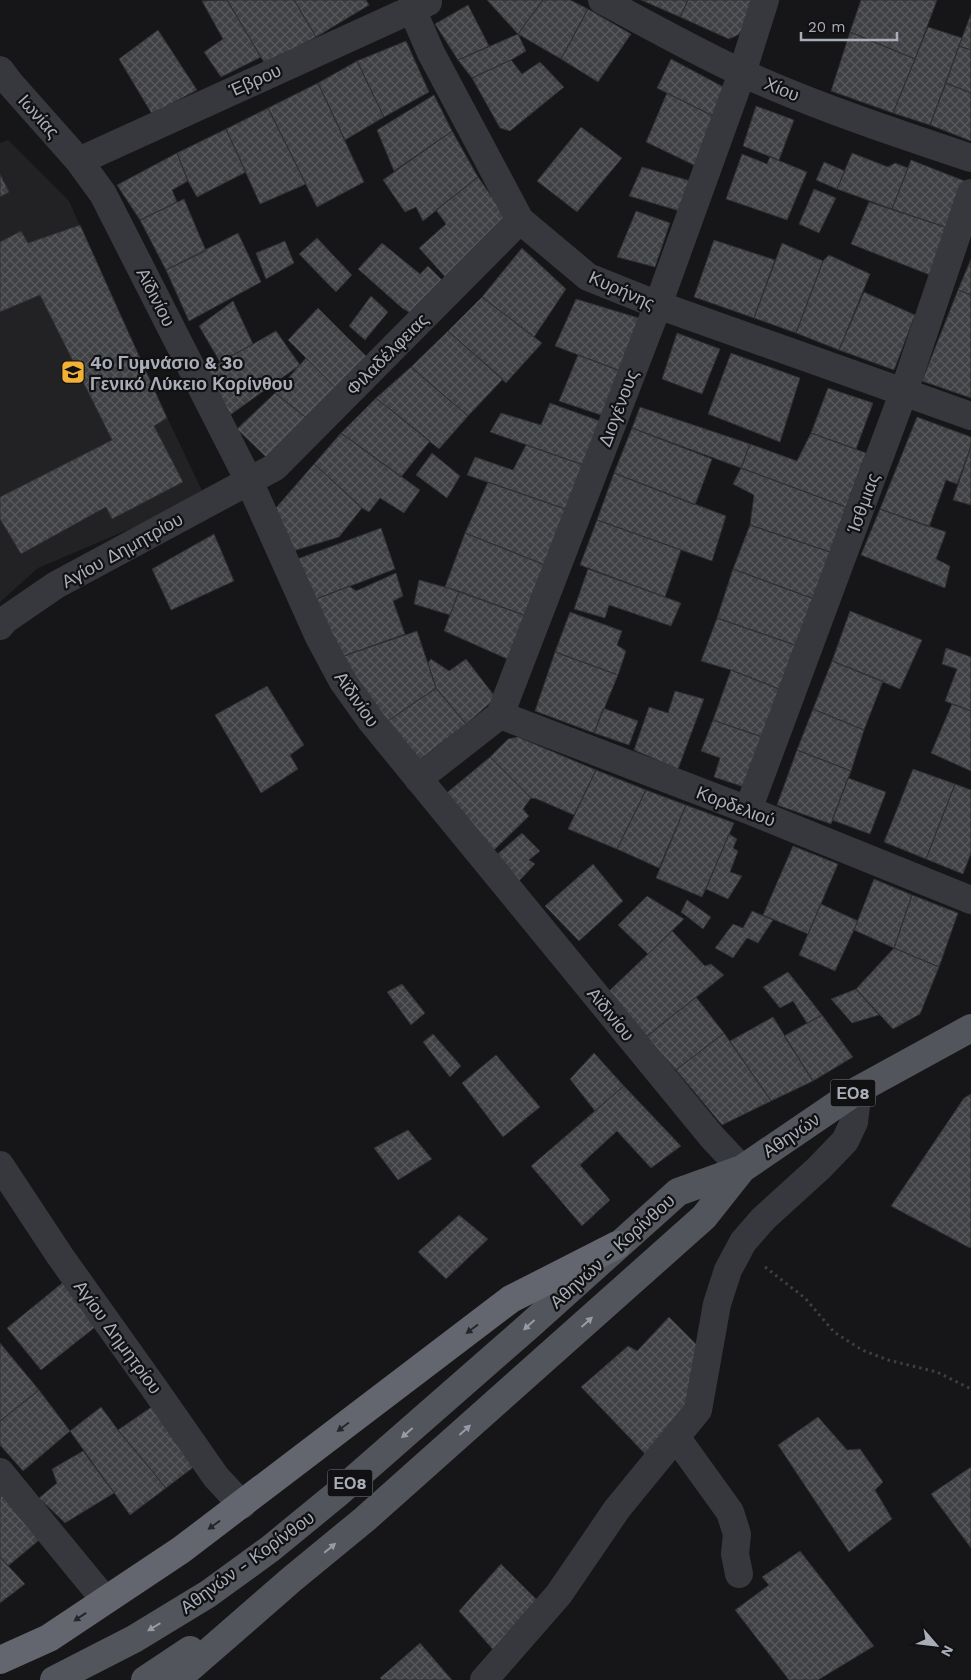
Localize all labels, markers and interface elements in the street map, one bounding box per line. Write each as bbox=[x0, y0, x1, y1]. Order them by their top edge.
scale bar bbox=[801, 10, 897, 42]
text: 20 m bbox=[808, 18, 846, 36]
street label: Έβρου bbox=[225, 59, 284, 101]
street label: Χίου bbox=[761, 73, 803, 105]
street label: Ιωνίας bbox=[14, 90, 64, 142]
street label: Αϊδινίου bbox=[132, 264, 180, 330]
street label: Κυρήνης bbox=[586, 266, 658, 314]
street label: Φιλαδέλφειας bbox=[342, 309, 432, 399]
place label: 4ο Γυμνάσιο & 3ο Γενικό Λύκειο Κορίνθου bbox=[90, 352, 293, 394]
school or university icon: 4ο Γυμνάσιο & 3ο Γενικό Λύκειο Κορίνθου bbox=[60, 359, 86, 385]
street label: Διογένους bbox=[594, 366, 642, 449]
street label: Ίσθμιας bbox=[842, 470, 884, 537]
street label: Αγίου Δημητρίου bbox=[58, 508, 186, 592]
street label: Αϊδινίου bbox=[330, 667, 384, 731]
street label: Κορδελιού bbox=[694, 781, 778, 831]
street label: Αϊδινίου bbox=[583, 983, 639, 1045]
road number: ΕΟ8 bbox=[830, 1080, 876, 1106]
street label: Αθηνών bbox=[759, 1108, 823, 1162]
street label: Αθηνών - Κορίνθου bbox=[545, 1190, 679, 1312]
street label: Αγίου Δημητρίου bbox=[70, 1276, 166, 1398]
one-way arrow bbox=[580, 1316, 592, 1328]
one-way arrow bbox=[523, 1320, 536, 1331]
one-way arrow bbox=[466, 1323, 479, 1334]
one-way arrow bbox=[337, 1422, 350, 1433]
one-way arrow bbox=[459, 1424, 471, 1436]
one-way arrow bbox=[401, 1427, 414, 1438]
road number: ΕΟ8 bbox=[328, 1470, 372, 1496]
street label: Αθηνών - Κορίνθου bbox=[176, 1506, 318, 1618]
one-way arrow bbox=[208, 1520, 221, 1531]
one-way arrow bbox=[323, 1542, 335, 1554]
one-way arrow bbox=[73, 1612, 86, 1622]
north arrow bbox=[911, 1620, 961, 1670]
one-way arrow bbox=[147, 1623, 161, 1632]
text: N bbox=[938, 1643, 957, 1659]

